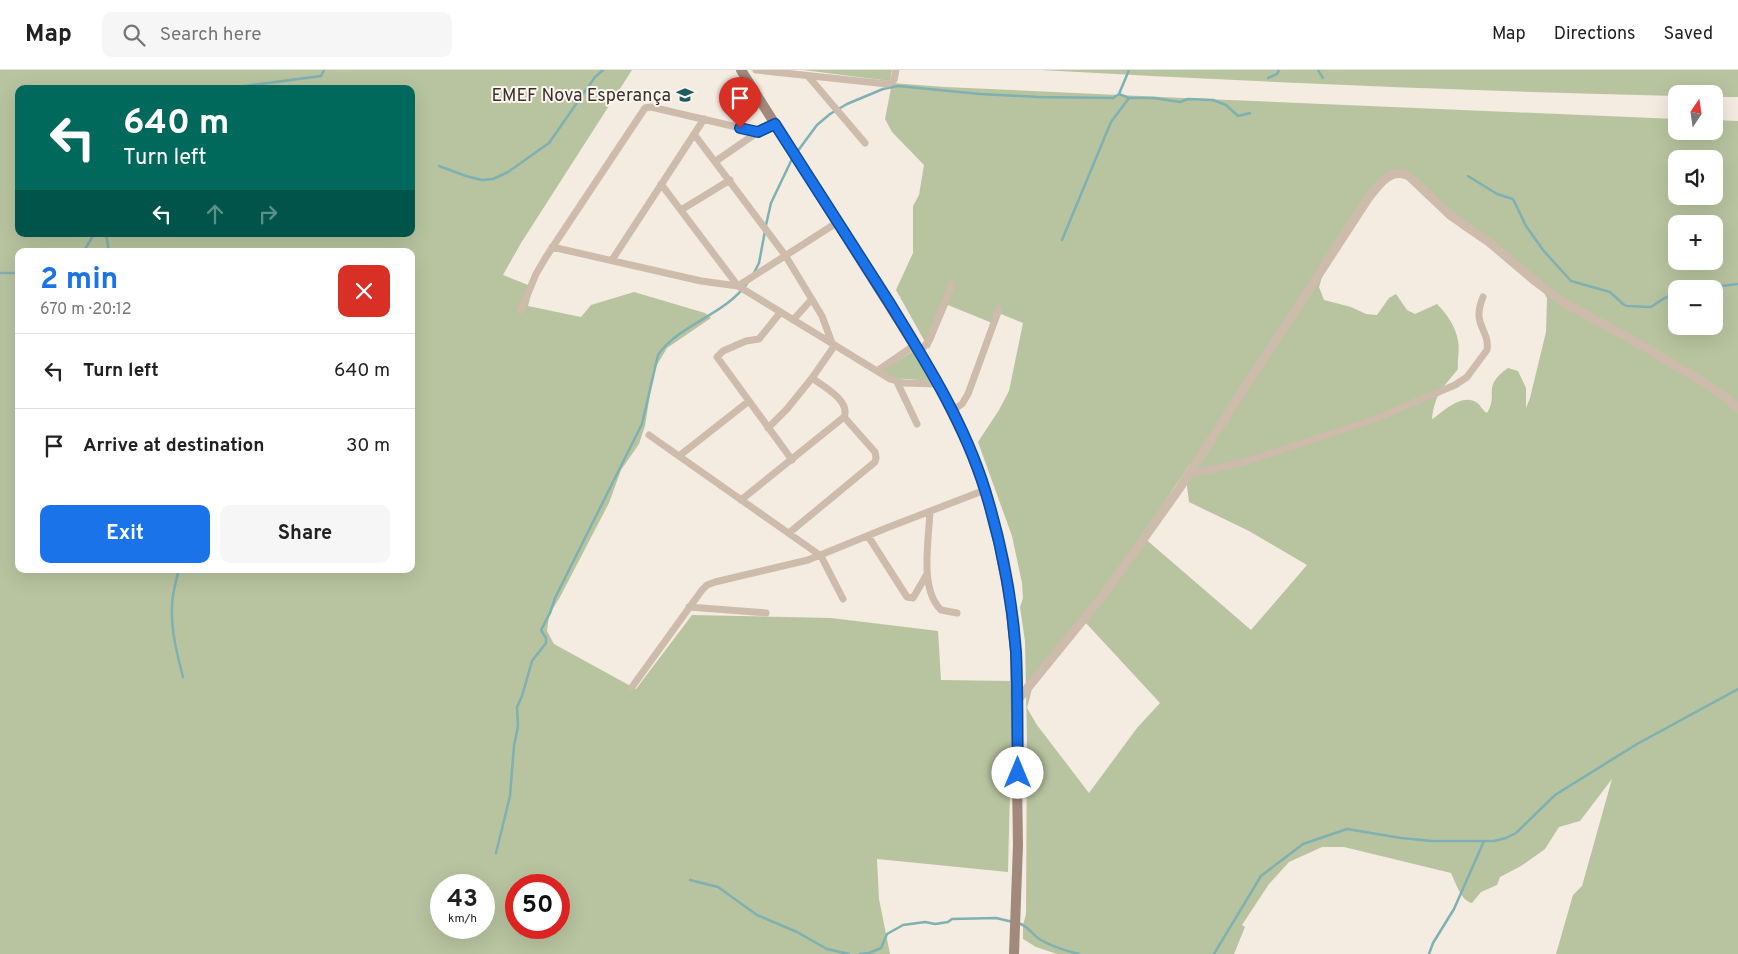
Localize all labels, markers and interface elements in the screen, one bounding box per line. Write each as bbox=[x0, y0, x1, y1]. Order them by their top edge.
search box bbox=[102, 12, 452, 57]
text: Map bbox=[25, 20, 72, 50]
icon: search bbox=[120, 21, 148, 49]
text: Search here bbox=[160, 23, 261, 47]
text: Map bbox=[1492, 23, 1526, 46]
text: Directions bbox=[1554, 23, 1636, 46]
text: Saved bbox=[1664, 23, 1713, 46]
pin bbox=[719, 77, 761, 128]
icon: arrive bbox=[726, 84, 754, 112]
place label: EMEF Nova Esperança bbox=[491, 85, 671, 108]
school or university icon: EMEF Nova Esperança bbox=[675, 85, 695, 105]
north arrow bbox=[1668, 85, 1722, 140]
map controls bbox=[1668, 85, 1723, 335]
text: 640 m bbox=[123, 102, 229, 146]
icon: left bbox=[40, 105, 105, 170]
text: Turn left bbox=[123, 145, 206, 172]
button: sound bbox=[1668, 150, 1723, 205]
icon: left bbox=[148, 200, 176, 228]
icon: ahead bbox=[201, 200, 229, 228]
icon: right bbox=[254, 200, 282, 228]
button: + bbox=[1668, 215, 1723, 270]
text: 2 min bbox=[40, 262, 118, 299]
button: close bbox=[338, 265, 390, 317]
button: − bbox=[1668, 280, 1723, 335]
text: 670 m · 20:12 bbox=[40, 300, 132, 320]
icon: left bbox=[40, 357, 68, 385]
text: Turn left bbox=[83, 359, 159, 383]
text: 640 m bbox=[334, 359, 390, 383]
icon: arrive bbox=[40, 432, 68, 460]
text: Arrive at destination bbox=[83, 434, 264, 458]
text: 30 m bbox=[346, 434, 390, 458]
button: Exit bbox=[40, 505, 210, 563]
button: Share bbox=[220, 505, 390, 563]
position arrow bbox=[991, 746, 1043, 798]
speed limit sign: 50 bbox=[505, 874, 570, 939]
text: 43 bbox=[447, 884, 478, 916]
text: km/h bbox=[448, 911, 477, 927]

